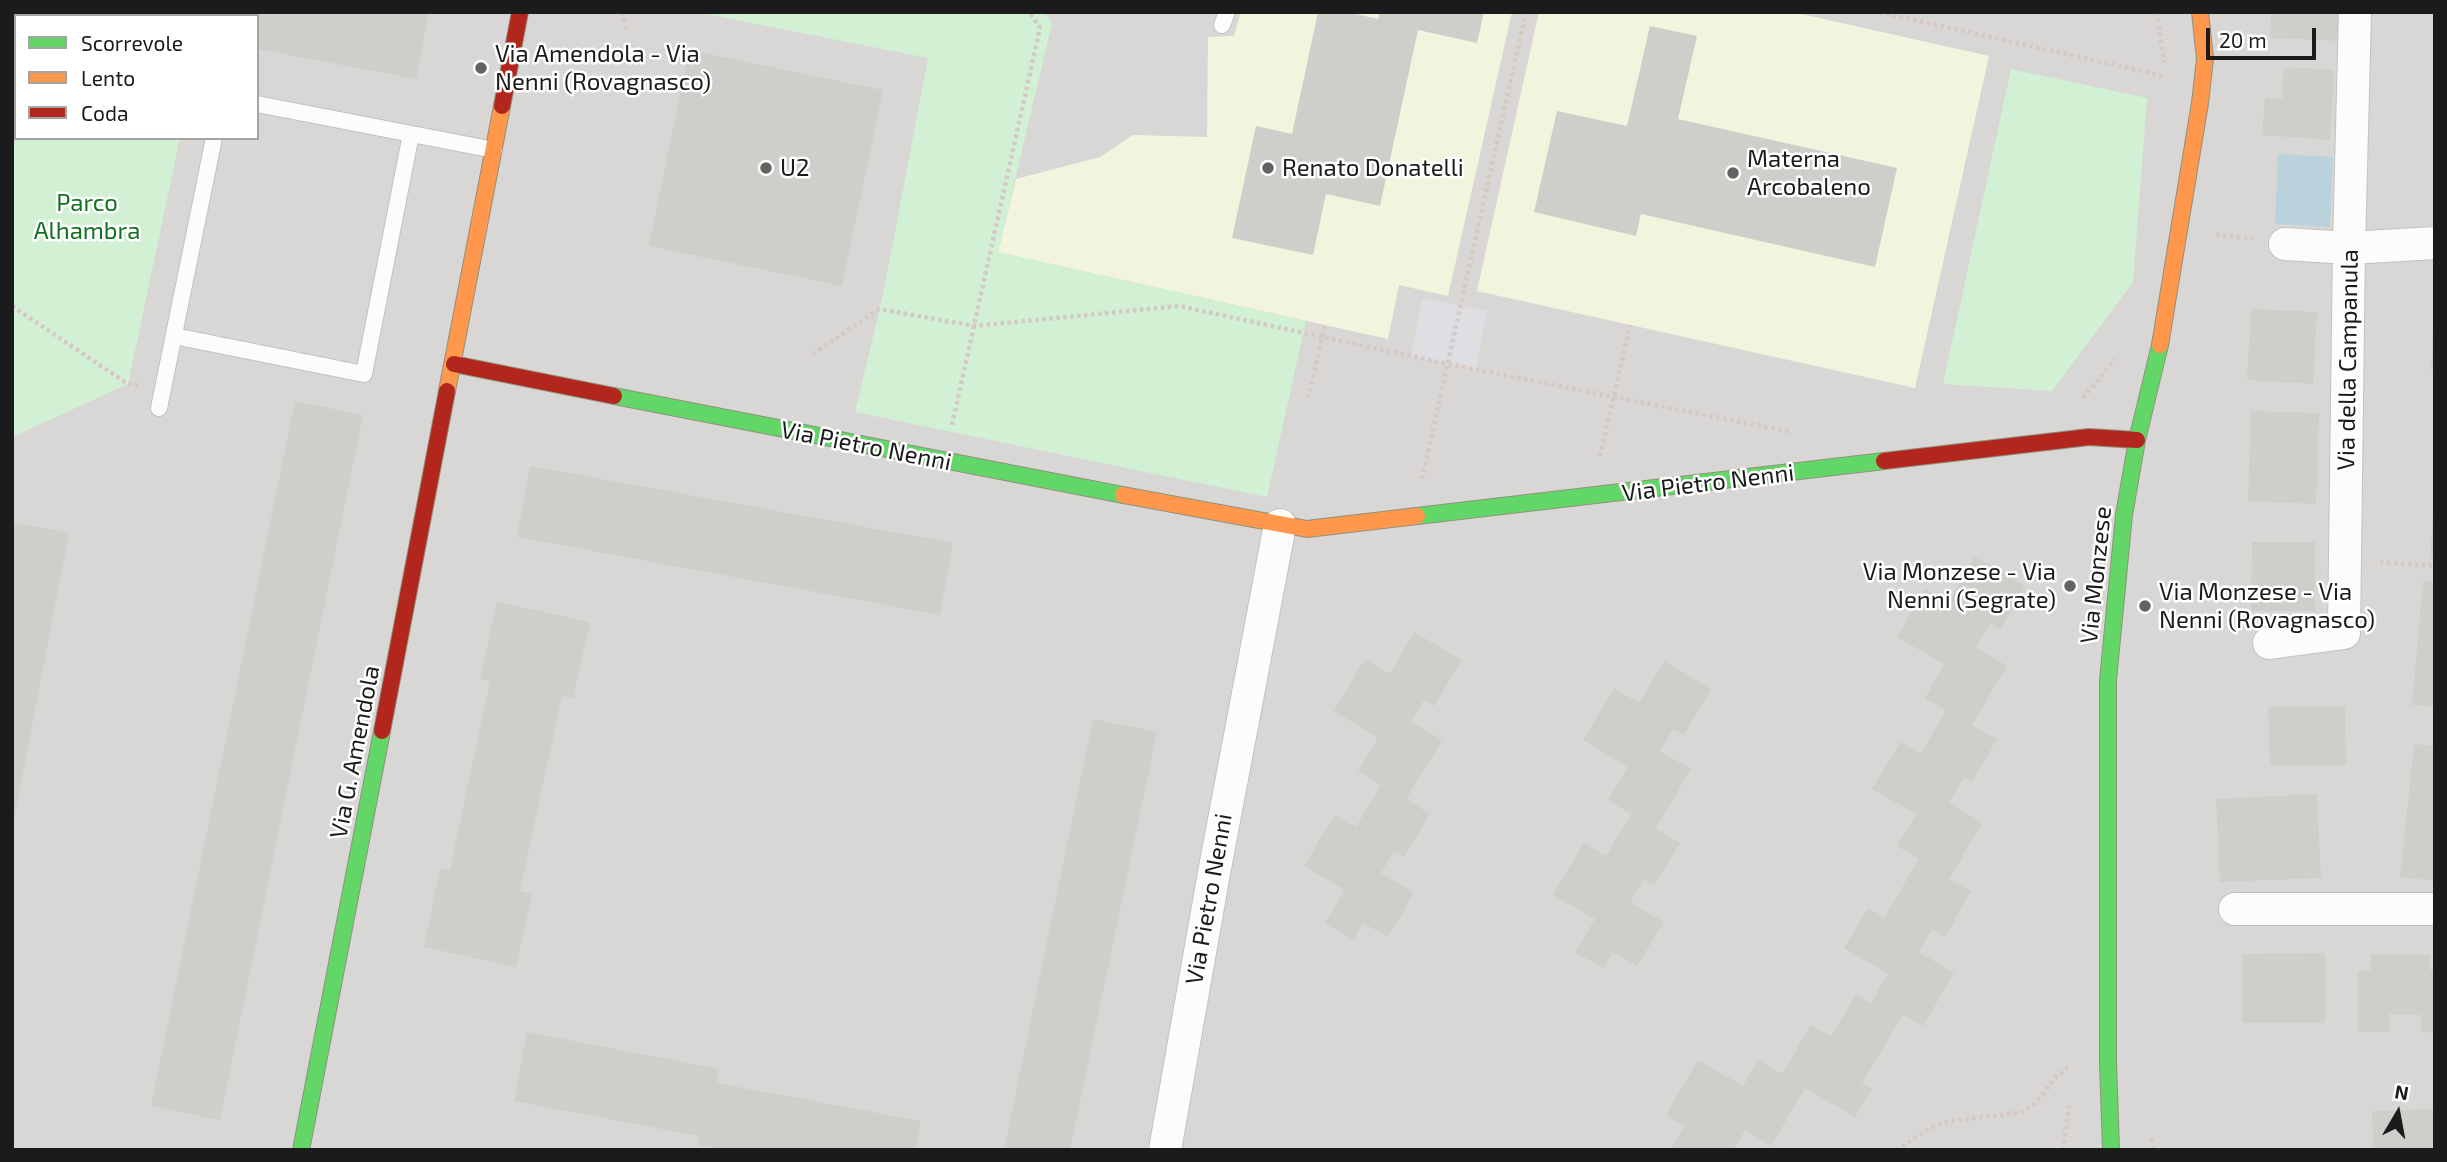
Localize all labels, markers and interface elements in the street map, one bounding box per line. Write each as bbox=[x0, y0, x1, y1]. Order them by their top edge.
legend bbox=[14, 14, 259, 140]
scale bar bbox=[2209, 14, 2319, 58]
text: 20 m bbox=[2219, 27, 2267, 52]
text: Scorrevole bbox=[81, 30, 183, 55]
place label: Via Amendola - Via Nenni (Rovagnasco) bbox=[495, 40, 711, 96]
marker: Via Amendola - Via Nenni (Rovagnasco) bbox=[473, 60, 489, 76]
text: Lento bbox=[81, 65, 135, 90]
text: Coda bbox=[81, 100, 128, 125]
place label: Materna Arcobaleno bbox=[1747, 145, 1871, 201]
place label: U2 bbox=[780, 154, 809, 182]
place label: Renato Donatelli bbox=[1282, 154, 1464, 182]
marker: U2 bbox=[758, 160, 774, 176]
marker: Renato Donatelli bbox=[1260, 160, 1276, 176]
marker: Materna Arcobaleno bbox=[1725, 165, 1741, 181]
park label: Parco Alhambra bbox=[34, 189, 140, 245]
street label: Via della Campanula bbox=[2332, 249, 2364, 471]
street label: Via Pietro Nenni bbox=[778, 415, 954, 477]
street label: Via Pietro Nenni bbox=[1620, 458, 1796, 508]
street label: Via Monzese bbox=[2074, 505, 2118, 645]
place label: Via Monzese - Via Nenni (Segrate) bbox=[1863, 558, 2056, 614]
marker: Via Monzese - Via Nenni (Segrate) bbox=[2062, 578, 2078, 594]
place label: Via Monzese - Via Nenni (Rovagnasco) bbox=[2159, 578, 2375, 634]
marker: Via Monzese - Via Nenni (Rovagnasco) bbox=[2137, 598, 2153, 614]
street label: Via G. Amendola bbox=[324, 663, 386, 841]
street label: Via Pietro Nenni bbox=[1180, 811, 1238, 987]
north arrow bbox=[2363, 1078, 2433, 1148]
text: N bbox=[2393, 1079, 2410, 1104]

